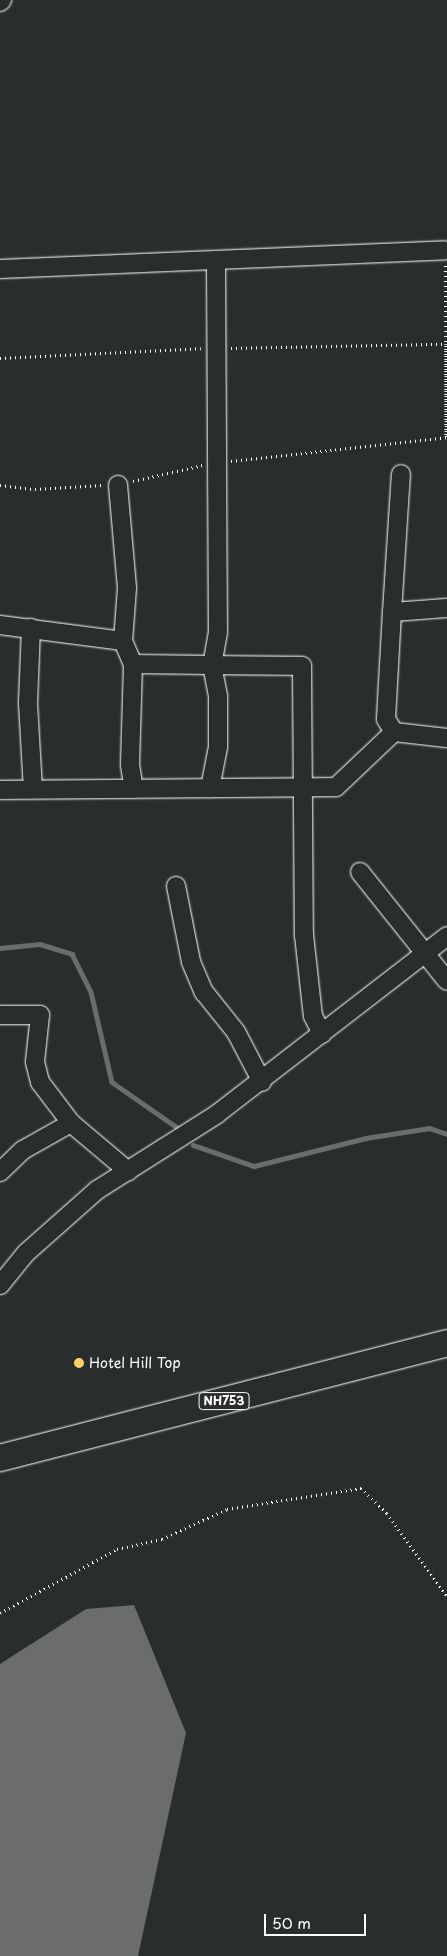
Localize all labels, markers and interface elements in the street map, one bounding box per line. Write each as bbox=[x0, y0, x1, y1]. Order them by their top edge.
place label: Hotel Hill Top bbox=[89, 1355, 180, 1371]
marker: Hotel Hill Top bbox=[73, 1357, 85, 1369]
road number: NH753 bbox=[198, 1392, 250, 1410]
scale bar bbox=[267, 1904, 370, 1936]
text: 50 m bbox=[272, 1911, 311, 1934]

